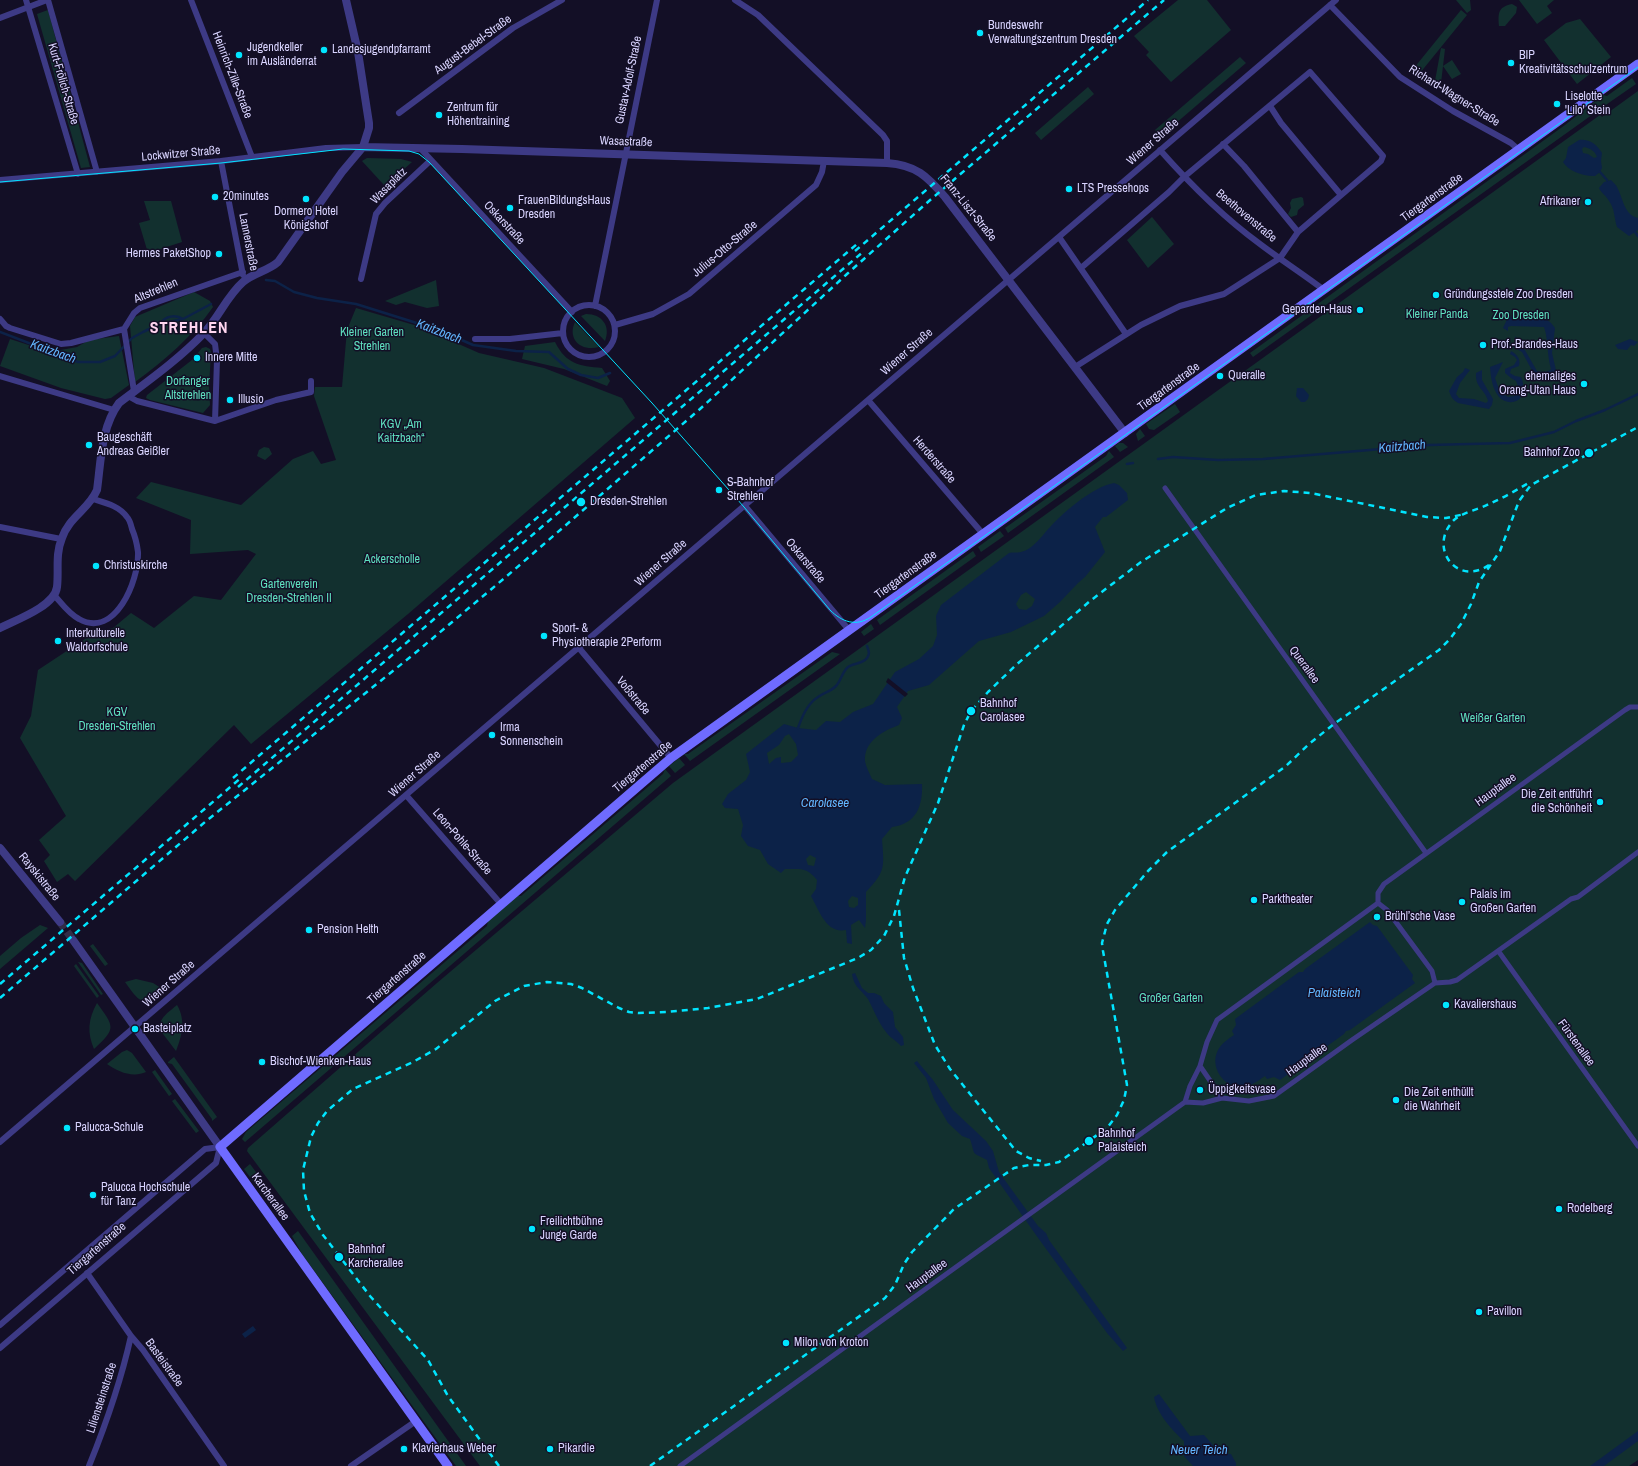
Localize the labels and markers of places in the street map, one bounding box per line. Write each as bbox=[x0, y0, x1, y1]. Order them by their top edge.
place label: Bundeswehr Verwaltungszentrum Dresden bbox=[988, 19, 1117, 47]
marker: Bundeswehr Verwaltungszentrum Dresden bbox=[975, 28, 985, 38]
place label: Jugendkeller im Ausländerrat bbox=[247, 41, 316, 69]
place label: Landesjugendpfarramt bbox=[332, 43, 430, 57]
marker: Landesjugendpfarramt bbox=[319, 45, 329, 55]
place label: BIP Kreativitätsschulzentrum bbox=[1519, 49, 1627, 77]
marker: Jugendkeller im Ausländerrat bbox=[234, 50, 244, 60]
marker: BIP Kreativitätsschulzentrum bbox=[1506, 58, 1516, 68]
place label: Liselotte 'Lilo' Stein bbox=[1565, 90, 1610, 118]
marker: Liselotte 'Lilo' Stein bbox=[1552, 99, 1562, 109]
place label: Zentrum für Höhentraining bbox=[447, 101, 509, 129]
marker: Zentrum für Höhentraining bbox=[434, 110, 444, 120]
place label: LTS Pressehops bbox=[1077, 182, 1149, 196]
marker: LTS Pressehops bbox=[1064, 184, 1074, 194]
place label: 20minutes bbox=[223, 190, 269, 204]
marker: 20minutes bbox=[210, 192, 220, 202]
marker: Dormero Hotel Königshof bbox=[301, 194, 311, 204]
place label: FrauenBildungsHaus Dresden bbox=[518, 194, 610, 222]
place label: Afrikaner bbox=[1540, 195, 1580, 209]
marker: Afrikaner bbox=[1583, 197, 1593, 207]
marker: FrauenBildungsHaus Dresden bbox=[505, 203, 515, 213]
place label: Dormero Hotel Königshof bbox=[274, 205, 338, 233]
place label: Hermes PaketShop bbox=[126, 247, 211, 261]
marker: Hermes PaketShop bbox=[214, 249, 224, 259]
place label: Gründungsstele Zoo Dresden bbox=[1444, 288, 1573, 302]
marker: Gründungsstele Zoo Dresden bbox=[1431, 290, 1441, 300]
place label: Geparden-Haus bbox=[1282, 303, 1352, 317]
marker: Geparden-Haus bbox=[1355, 305, 1365, 315]
place label: Prof.-Brandes-Haus bbox=[1491, 338, 1578, 352]
marker: Prof.-Brandes-Haus bbox=[1478, 340, 1488, 350]
place label: Innere Mitte bbox=[205, 351, 258, 365]
marker: Innere Mitte bbox=[192, 353, 202, 363]
place label: Queralle bbox=[1228, 369, 1265, 383]
place label: ehemaliges Orang-Utan Haus bbox=[1499, 370, 1576, 398]
marker: Queralle bbox=[1215, 371, 1225, 381]
marker: ehemaliges Orang-Utan Haus bbox=[1579, 379, 1589, 389]
place label: Illusio bbox=[238, 393, 264, 407]
marker: Illusio bbox=[225, 395, 235, 405]
place label: Baugeschäft Andreas Geißler bbox=[97, 431, 169, 459]
marker: Baugeschäft Andreas Geißler bbox=[84, 440, 94, 450]
place label: Bahnhof Zoo bbox=[1524, 446, 1580, 460]
marker: Bahnhof Zoo bbox=[1583, 447, 1595, 459]
place label: S-Bahnhof Strehlen bbox=[727, 476, 773, 504]
marker: S-Bahnhof Strehlen bbox=[714, 485, 724, 495]
place label: Dresden-Strehlen bbox=[590, 495, 667, 509]
marker: Dresden-Strehlen bbox=[575, 496, 587, 508]
place label: Christuskirche bbox=[104, 559, 167, 573]
marker: Christuskirche bbox=[91, 561, 101, 571]
place label: Sport- & Physiotherapie 2Perform bbox=[552, 622, 661, 650]
place label: Interkulturelle Waldorfschule bbox=[66, 627, 128, 655]
marker: Sport- & Physiotherapie 2Perform bbox=[539, 631, 549, 641]
marker: Interkulturelle Waldorfschule bbox=[53, 636, 63, 646]
place label: Bahnhof Carolasee bbox=[980, 697, 1025, 725]
marker: Bahnhof Carolasee bbox=[965, 705, 977, 717]
place label: Irma Sonnenschein bbox=[500, 721, 563, 749]
marker: Irma Sonnenschein bbox=[487, 730, 497, 740]
place label: Die Zeit entführt die Schönheit bbox=[1521, 788, 1592, 816]
marker: Die Zeit entführt die Schönheit bbox=[1595, 797, 1605, 807]
place label: Palais im Großen Garten bbox=[1470, 888, 1536, 916]
place label: Parktheater bbox=[1262, 893, 1313, 907]
marker: Parktheater bbox=[1249, 895, 1259, 905]
marker: Palais im Großen Garten bbox=[1457, 897, 1467, 907]
place label: Brühl’sche Vase bbox=[1385, 910, 1455, 924]
marker: Brühl’sche Vase bbox=[1372, 912, 1382, 922]
place label: Pension Helth bbox=[317, 923, 379, 937]
marker: Pension Helth bbox=[304, 925, 314, 935]
place label: Kavaliershaus bbox=[1454, 998, 1516, 1012]
marker: Kavaliershaus bbox=[1441, 1000, 1451, 1010]
place label: Basteiplatz bbox=[143, 1022, 192, 1036]
marker: Basteiplatz bbox=[130, 1024, 140, 1034]
place label: Bischof-Wienken-Haus bbox=[270, 1055, 371, 1069]
marker: Bischof-Wienken-Haus bbox=[257, 1057, 267, 1067]
place label: Üppigkeitsvase bbox=[1208, 1083, 1276, 1097]
marker: Üppigkeitsvase bbox=[1195, 1085, 1205, 1095]
place label: Die Zeit enthüllt die Wahrheit bbox=[1404, 1086, 1473, 1114]
marker: Die Zeit enthüllt die Wahrheit bbox=[1391, 1095, 1401, 1105]
place label: Palucca-Schule bbox=[75, 1121, 143, 1135]
marker: Palucca-Schule bbox=[62, 1123, 72, 1133]
place label: Bahnhof Palaisteich bbox=[1098, 1127, 1147, 1155]
marker: Bahnhof Palaisteich bbox=[1083, 1135, 1095, 1147]
place label: Palucca Hochschule für Tanz bbox=[101, 1181, 190, 1209]
marker: Palucca Hochschule für Tanz bbox=[88, 1190, 98, 1200]
place label: Rodelberg bbox=[1567, 1202, 1612, 1216]
marker: Rodelberg bbox=[1554, 1204, 1564, 1214]
place label: Freilichtbühne Junge Garde bbox=[540, 1215, 603, 1243]
marker: Freilichtbühne Junge Garde bbox=[527, 1224, 537, 1234]
place label: Bahnhof Karcherallee bbox=[348, 1243, 403, 1271]
marker: Bahnhof Karcherallee bbox=[333, 1251, 345, 1263]
place label: Pavillon bbox=[1487, 1305, 1522, 1319]
marker: Pavillon bbox=[1474, 1307, 1484, 1317]
place label: Milon von Kroton bbox=[794, 1336, 868, 1350]
marker: Milon von Kroton bbox=[781, 1338, 791, 1348]
place label: Klavierhaus Weber bbox=[412, 1442, 496, 1456]
place label: Pikardie bbox=[558, 1442, 595, 1456]
marker: Klavierhaus Weber bbox=[399, 1444, 409, 1454]
marker: Pikardie bbox=[545, 1444, 555, 1454]

